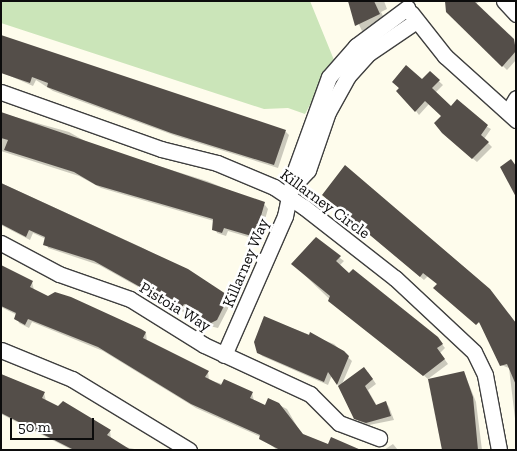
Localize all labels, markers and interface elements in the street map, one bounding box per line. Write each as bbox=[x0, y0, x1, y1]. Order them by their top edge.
street label: Killarney Circle bbox=[276, 165, 374, 243]
street label: Killarney Way bbox=[218, 215, 274, 311]
street label: Pistoia Way bbox=[136, 278, 214, 336]
scale bar bbox=[12, 408, 96, 440]
text: 50 m bbox=[18, 418, 51, 436]

